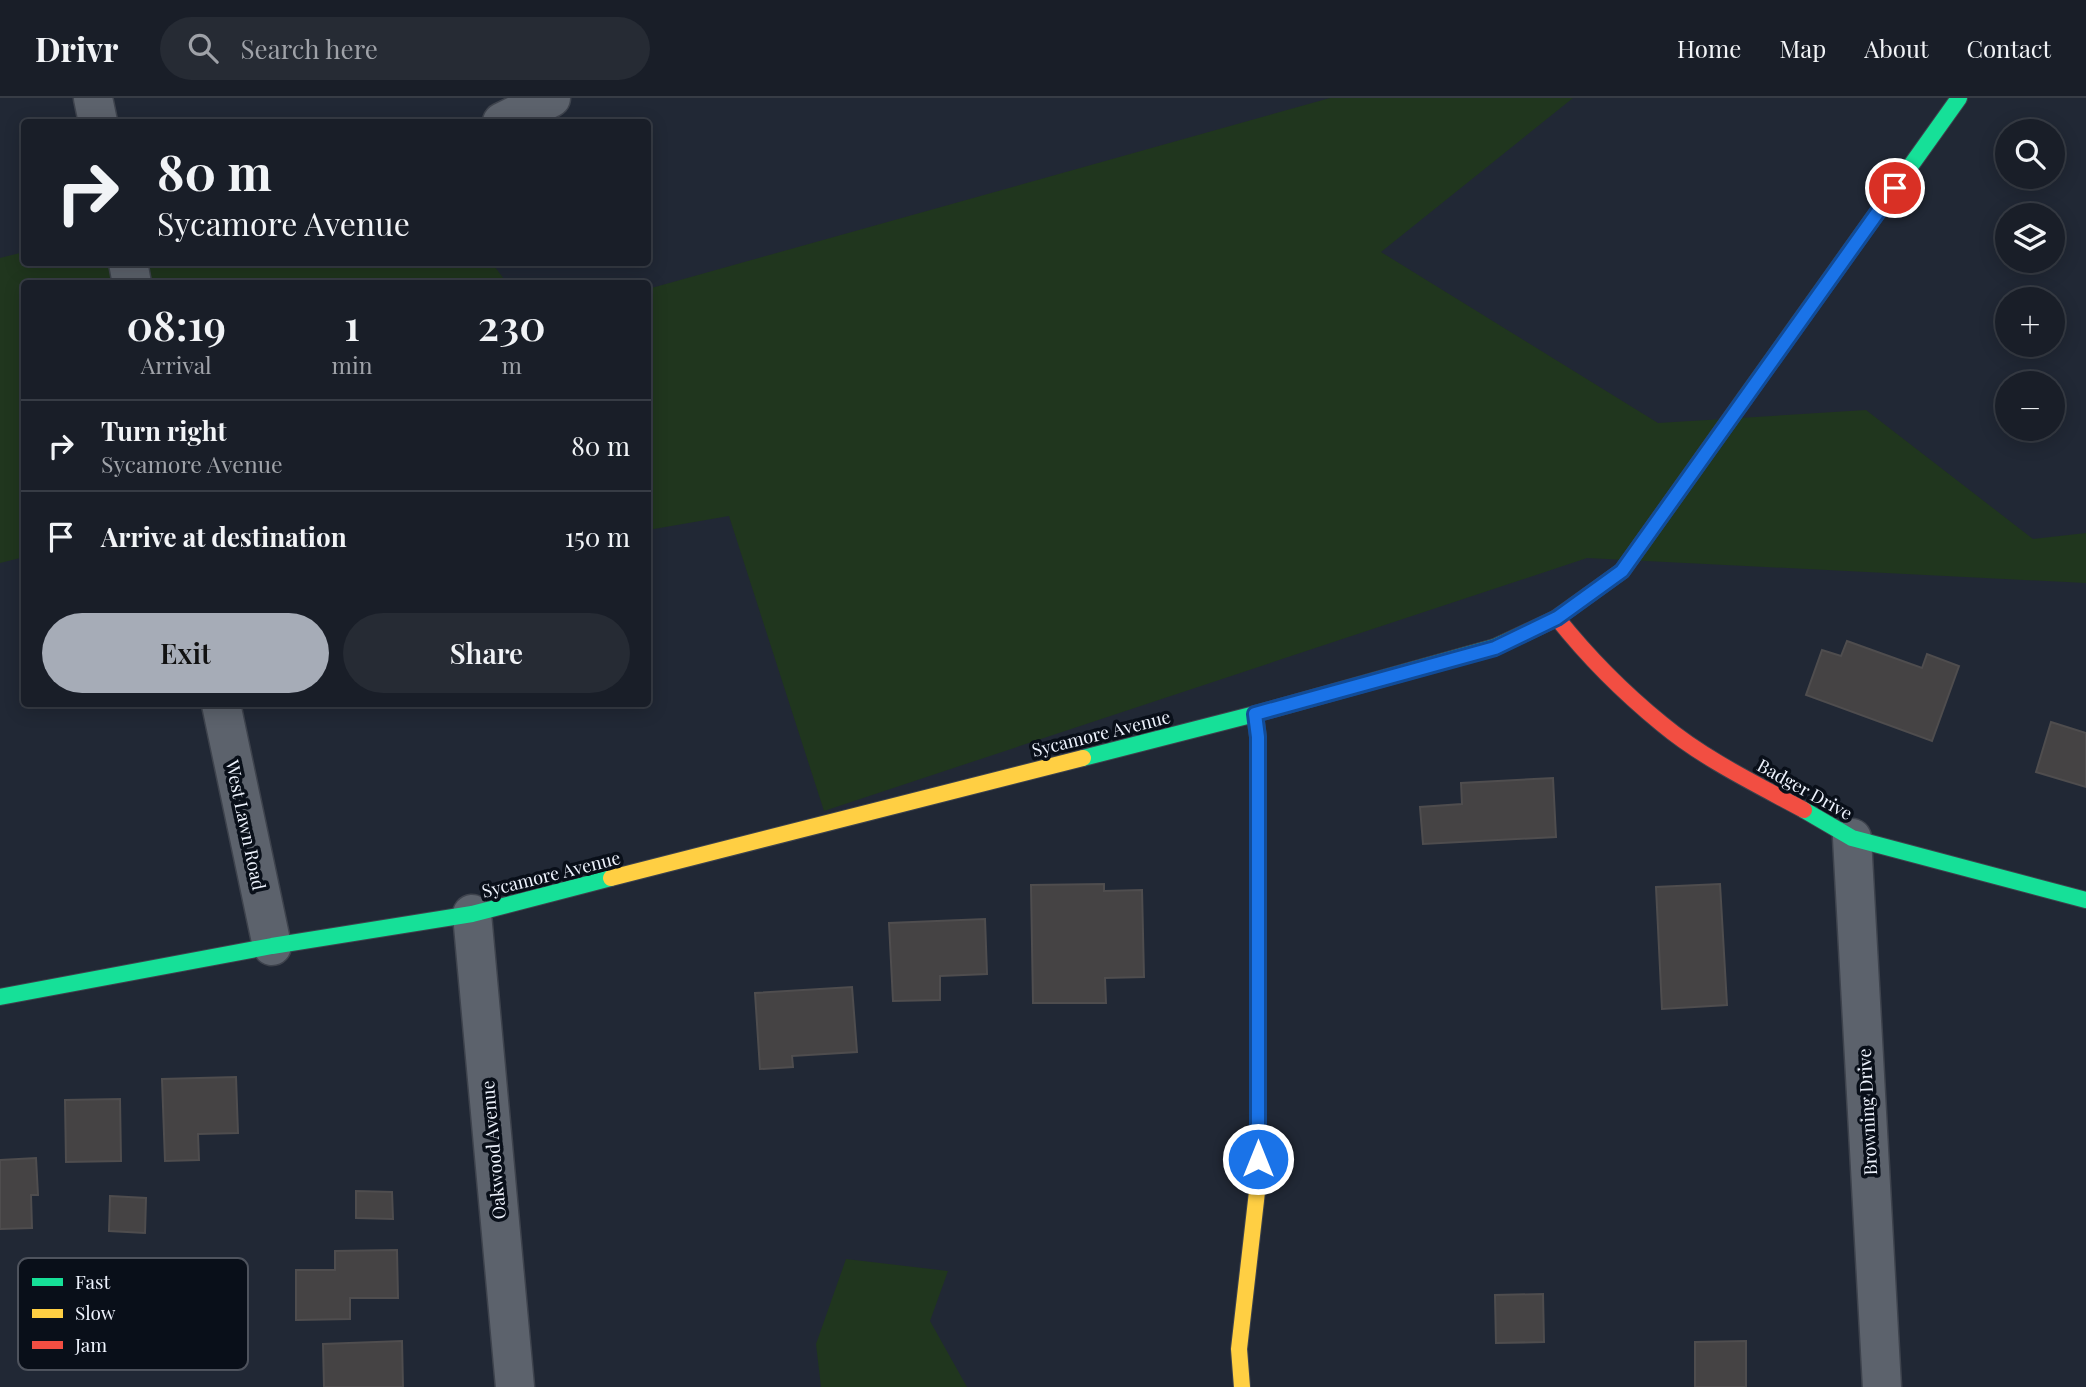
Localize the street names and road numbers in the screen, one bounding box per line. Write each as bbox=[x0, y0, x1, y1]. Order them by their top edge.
street label: Sycamore Avenue bbox=[1029, 704, 1173, 762]
street label: Badger Drive bbox=[1753, 753, 1857, 825]
street label: West Lawn Road bbox=[220, 757, 272, 893]
street label: Sycamore Avenue bbox=[479, 845, 623, 903]
street label: Browning Drive bbox=[1852, 1048, 1882, 1176]
street label: Oakwood Avenue bbox=[475, 1080, 511, 1220]

